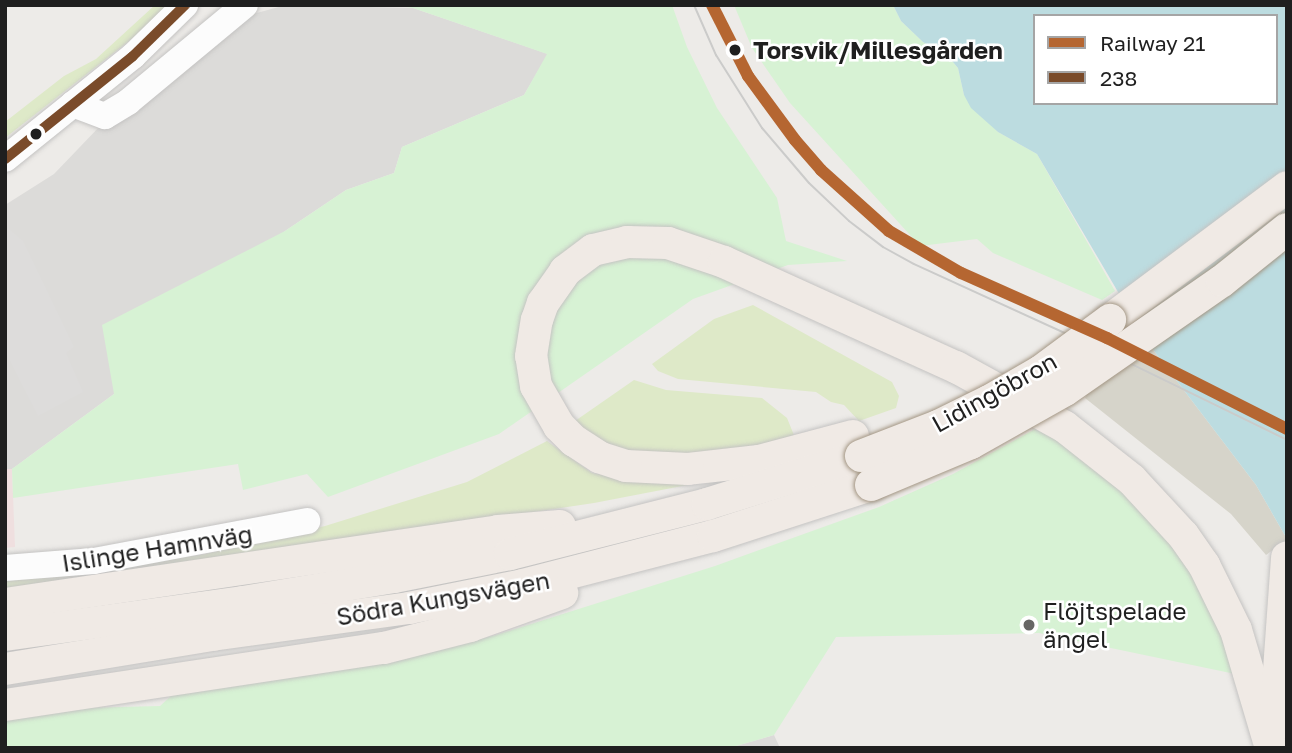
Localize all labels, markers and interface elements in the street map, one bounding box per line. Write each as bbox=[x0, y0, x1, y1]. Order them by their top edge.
legend bbox=[1033, 14, 1278, 105]
text: Railway 21 bbox=[1100, 30, 1205, 56]
place label: Torsvik/Millesgården bbox=[753, 36, 1003, 64]
marker: Torsvik/Millesgården bbox=[723, 38, 747, 62]
text: 238 bbox=[1100, 65, 1137, 91]
unlabelled marker bbox=[29, 127, 43, 141]
street label: Lidingöbron bbox=[927, 346, 1061, 438]
street label: Islinge Hamnväg bbox=[60, 519, 254, 577]
street label: Södra Kungsvägen bbox=[334, 565, 552, 631]
place label: Flöjtspelade ängel bbox=[1043, 597, 1186, 653]
marker: Flöjtspelade ängel bbox=[1021, 617, 1037, 633]

